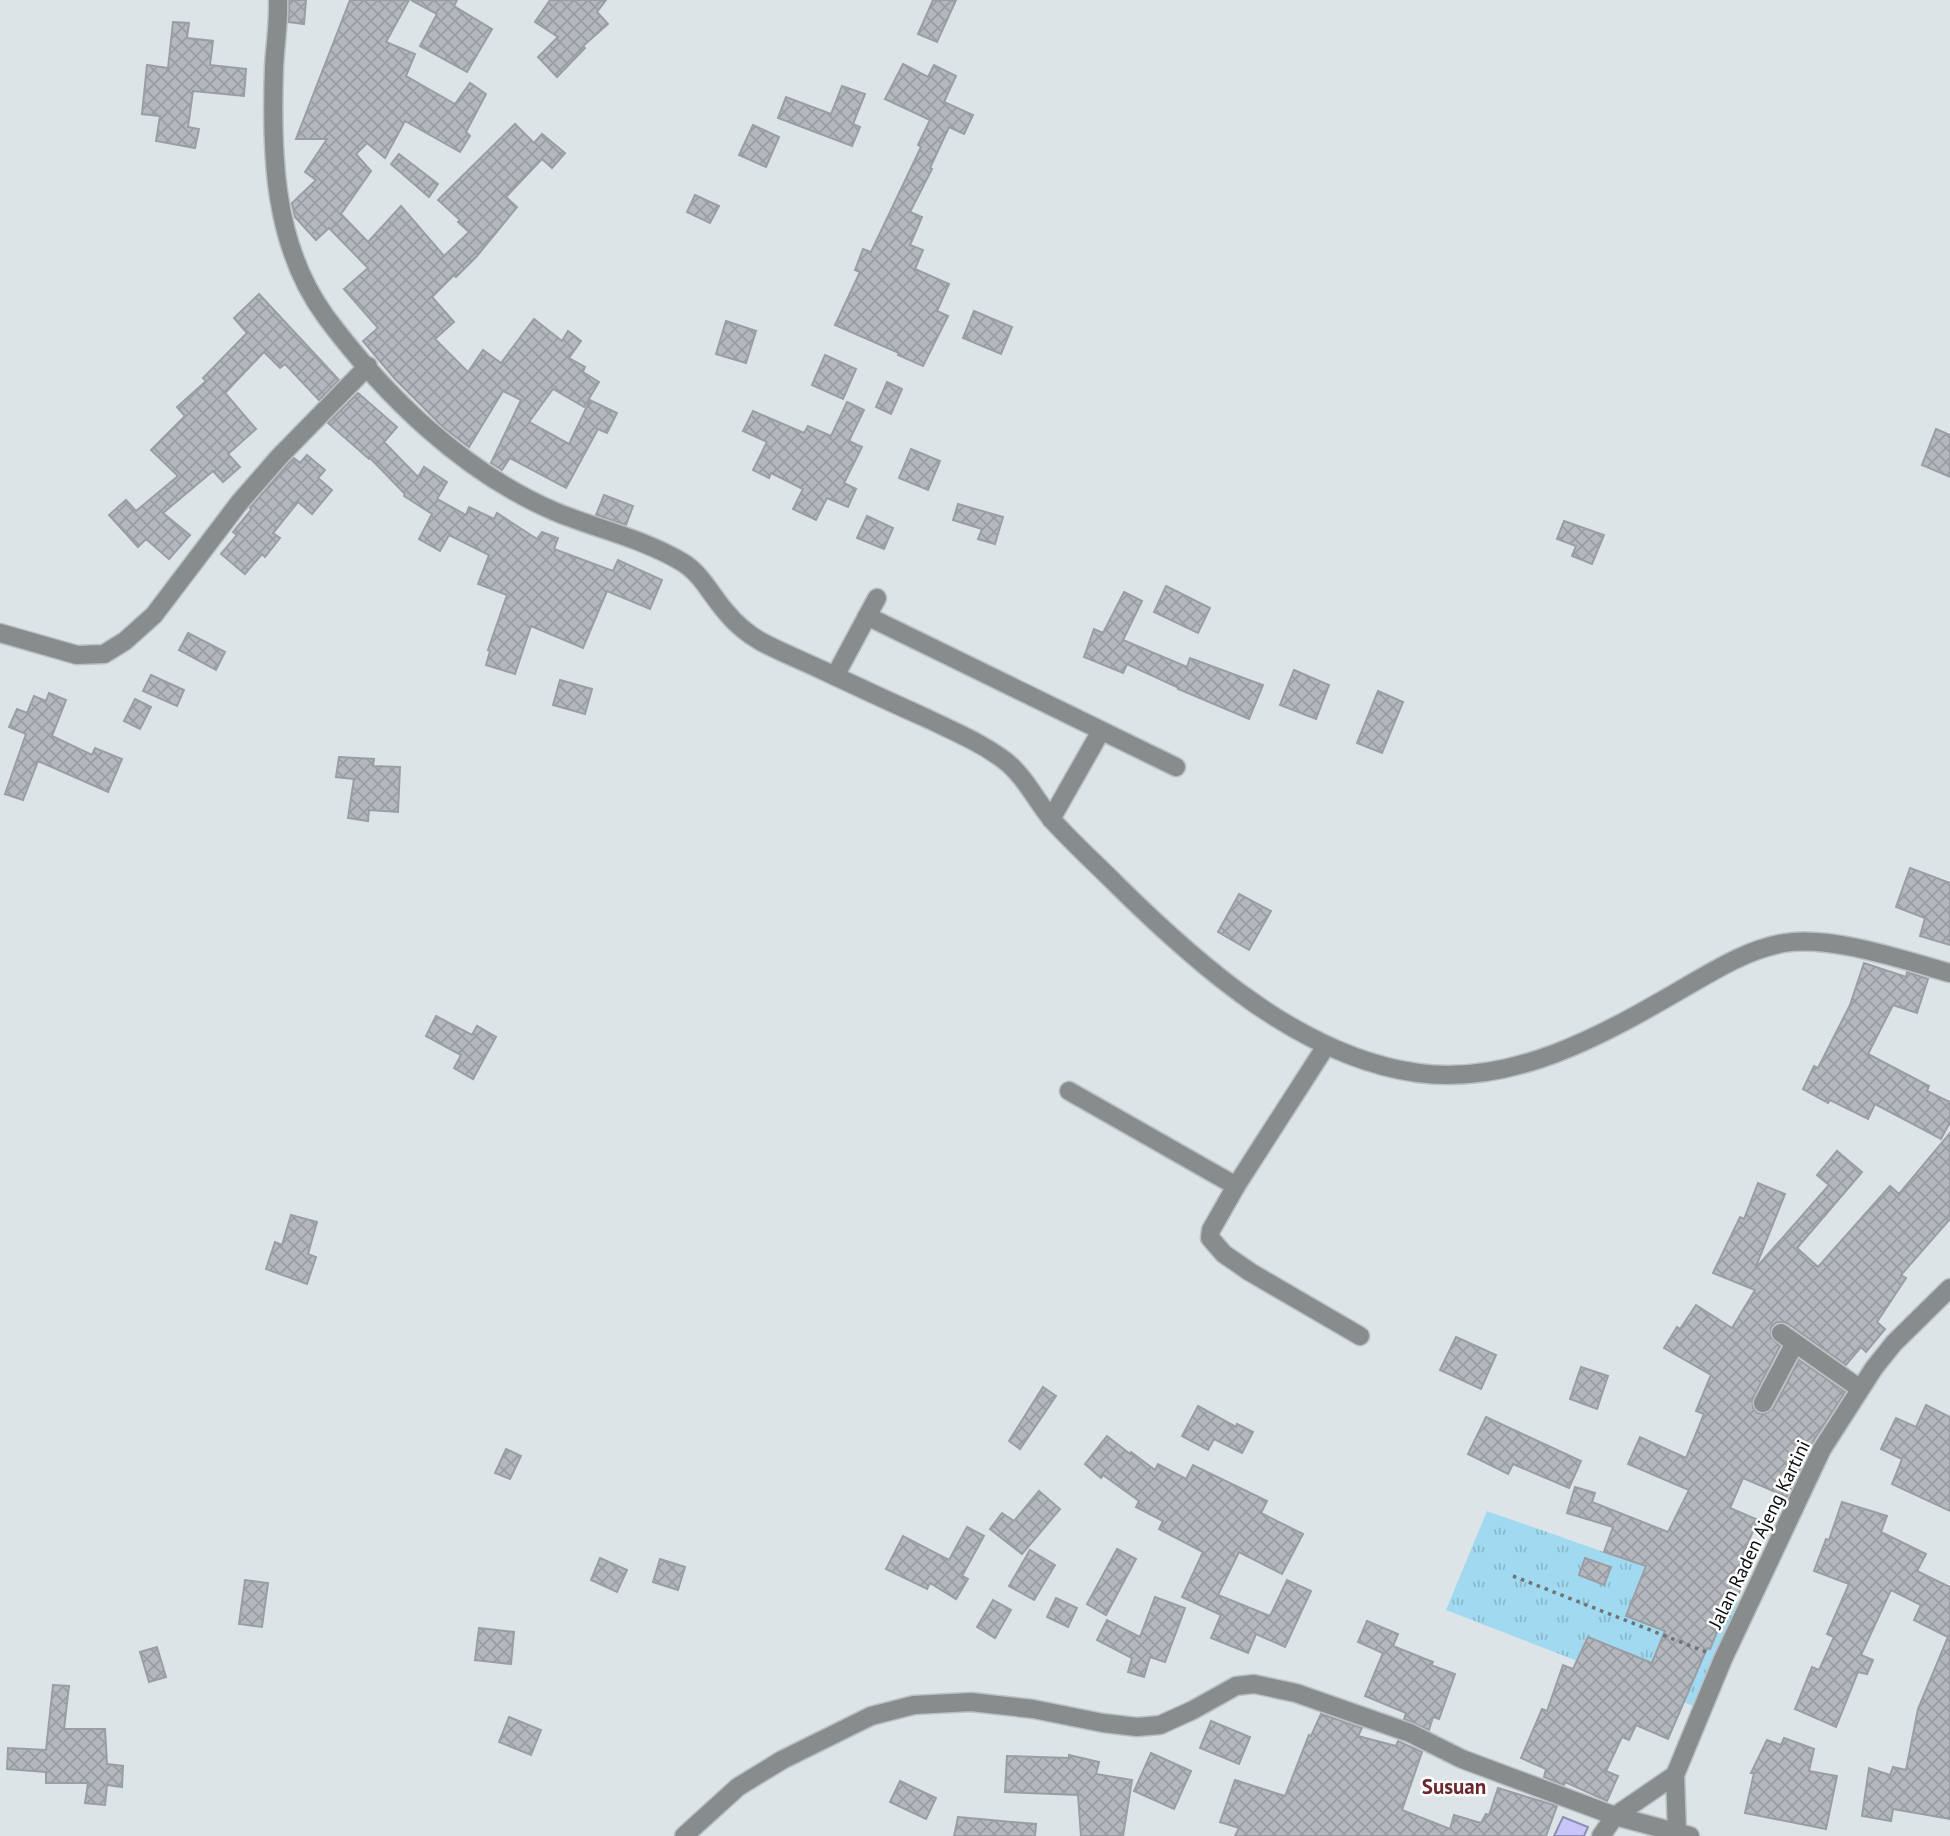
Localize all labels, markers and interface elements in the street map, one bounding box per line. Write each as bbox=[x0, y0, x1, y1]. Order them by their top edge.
street label: Jalan Raden Ajeng Kartini bbox=[1702, 1436, 1815, 1633]
district label: Susuan bbox=[1422, 1773, 1486, 1800]

